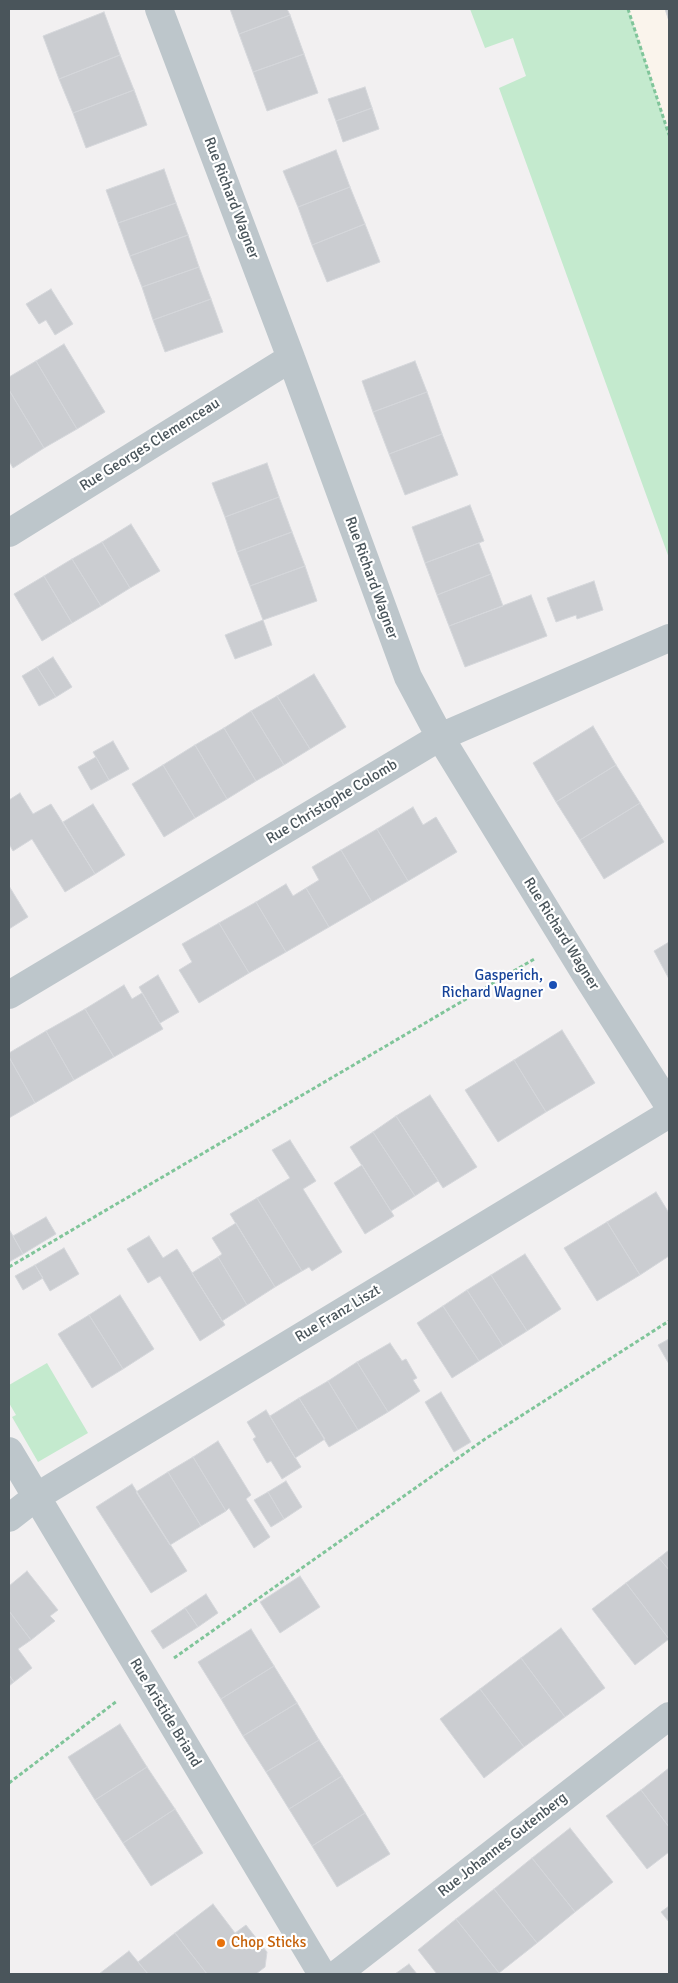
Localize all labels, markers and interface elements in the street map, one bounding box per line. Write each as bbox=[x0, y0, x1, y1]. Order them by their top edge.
street label: Rue Richard Wagner bbox=[199, 135, 263, 261]
street label: Rue Georges Clemenceau bbox=[77, 394, 223, 496]
street label: Rue Richard Wagner bbox=[340, 514, 402, 642]
street label: Rue Christophe Colomb bbox=[263, 756, 401, 848]
street label: Rue Richard Wagner bbox=[519, 874, 603, 994]
place label: Gasperich, Richard Wagner bbox=[442, 967, 543, 1002]
marker: Gasperich, Richard Wagner bbox=[547, 979, 559, 991]
street label: Rue Franz Liszt bbox=[292, 1281, 384, 1347]
street label: Rue Aristide Briand bbox=[125, 1655, 205, 1771]
street label: Rue Johannes Gutenberg bbox=[435, 1789, 571, 1901]
place label: Chop Sticks bbox=[231, 1934, 306, 1952]
marker: Chop Sticks bbox=[215, 1937, 227, 1949]

